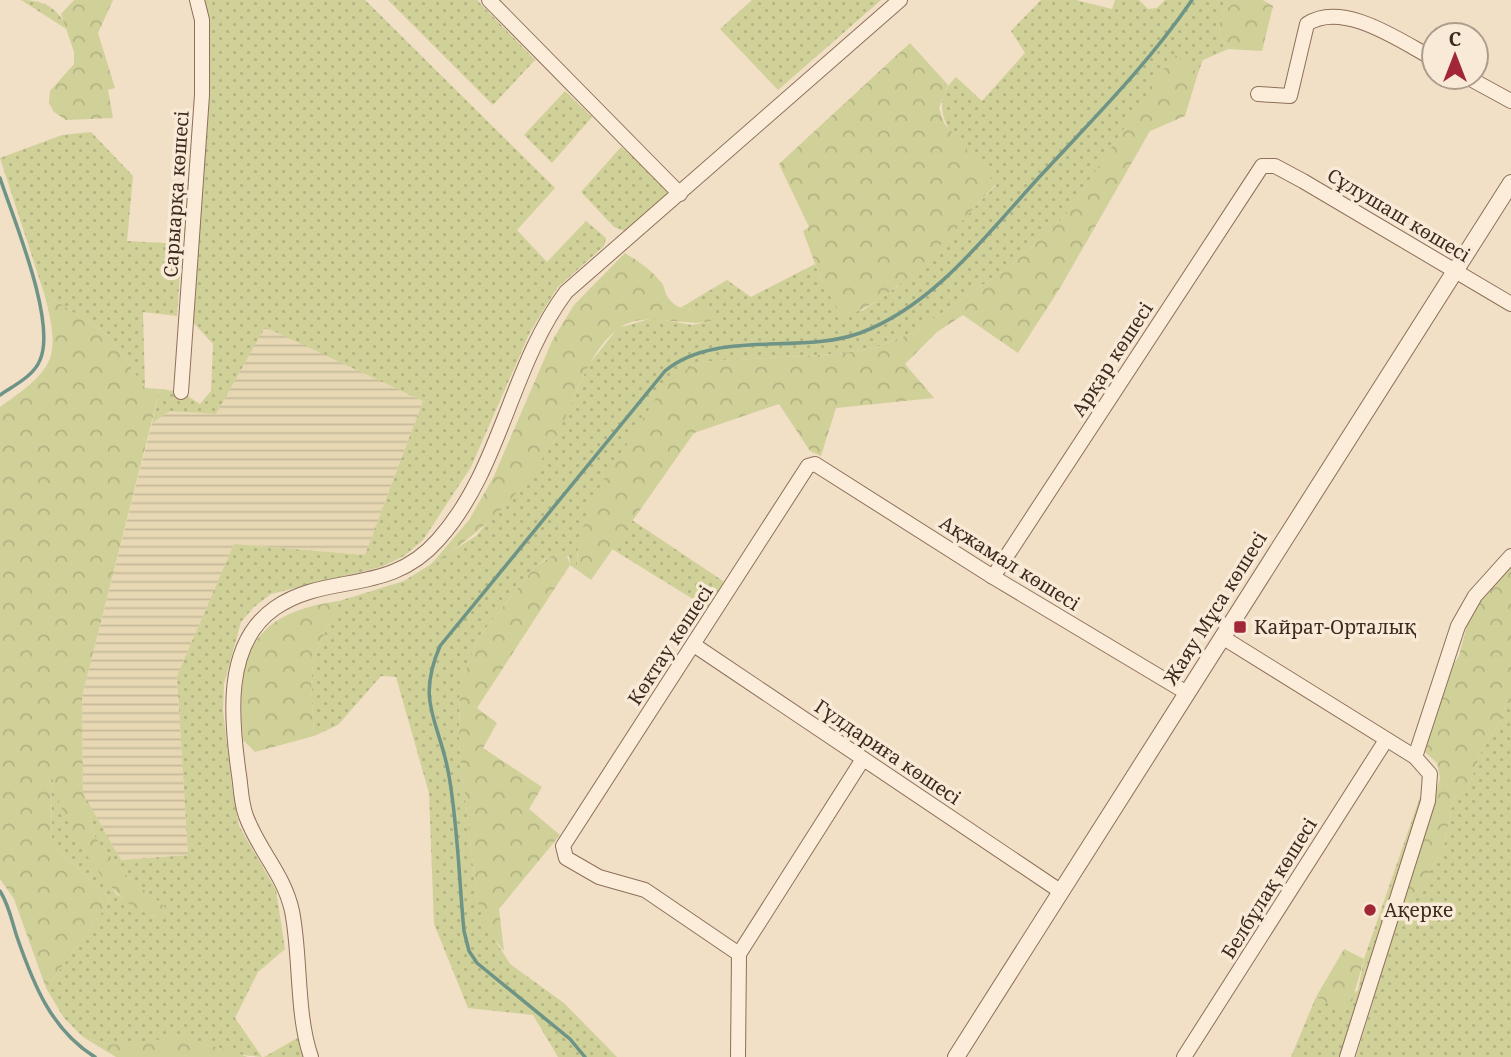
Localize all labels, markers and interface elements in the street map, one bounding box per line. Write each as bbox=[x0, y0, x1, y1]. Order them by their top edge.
north arrow bbox=[1420, 21, 1490, 91]
text: С bbox=[1449, 26, 1461, 52]
street label: Сарыарқа көшесі bbox=[157, 110, 195, 278]
street label: Сұлушаш көшесі bbox=[1323, 162, 1475, 268]
street label: Арқар көшесі bbox=[1065, 297, 1159, 421]
street label: Ақжамал көшесі bbox=[935, 509, 1085, 617]
street label: Жаяу Мұса көшесі bbox=[1157, 526, 1273, 691]
street label: Көктау көшесі bbox=[621, 580, 719, 710]
place label: Кайрат-Орталық bbox=[1254, 614, 1416, 640]
marker: Кайрат-Орталық bbox=[1232, 619, 1248, 635]
street label: Гүлдариға көшесі bbox=[810, 693, 966, 811]
street label: Белбұлақ көшесі bbox=[1215, 813, 1323, 963]
place label: Ақерке bbox=[1384, 897, 1453, 923]
marker: Ақерке bbox=[1362, 902, 1378, 918]

